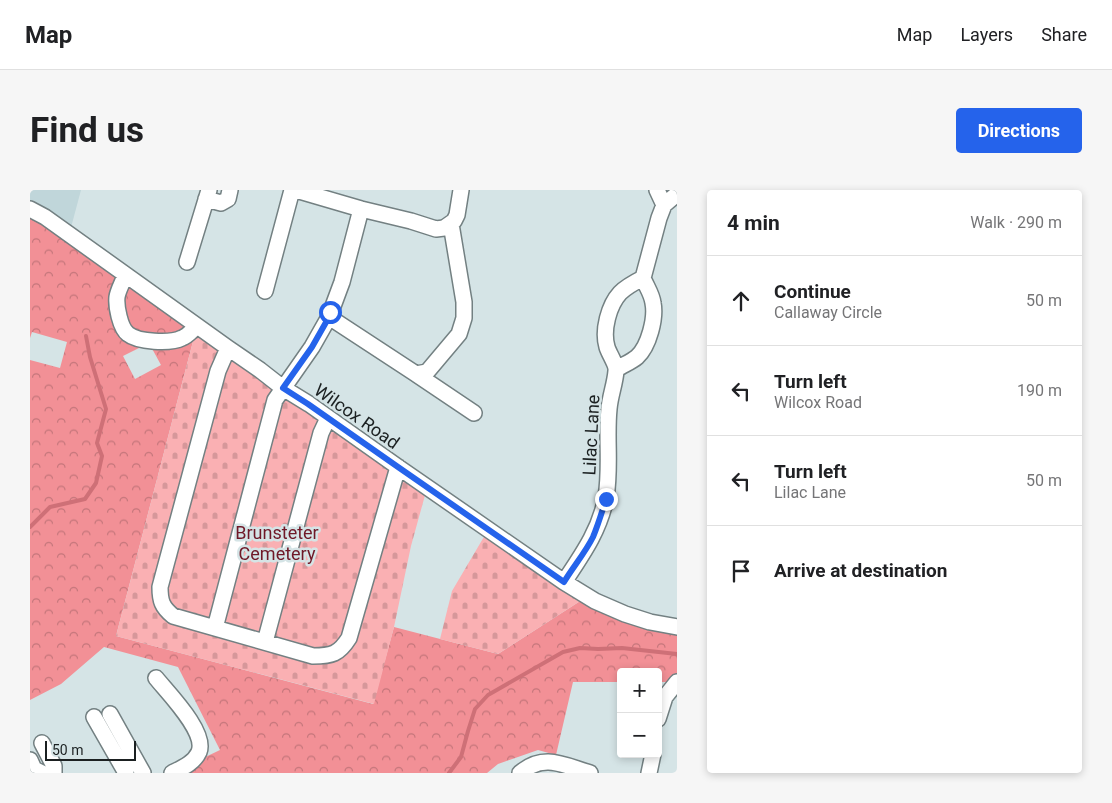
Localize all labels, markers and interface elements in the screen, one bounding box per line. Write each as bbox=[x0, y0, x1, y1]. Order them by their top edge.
text: Map bbox=[25, 21, 72, 49]
text: Map bbox=[897, 24, 932, 45]
text: Layers bbox=[960, 24, 1013, 45]
text: Share bbox=[1041, 24, 1087, 45]
button: Directions bbox=[956, 108, 1082, 153]
text: Find us bbox=[30, 110, 144, 151]
text: 4 min bbox=[727, 211, 780, 235]
text: Walk · 290 m bbox=[970, 213, 1062, 232]
text: Continue bbox=[774, 280, 851, 303]
icon: ahead bbox=[727, 287, 755, 315]
text: 50 m bbox=[1026, 291, 1062, 310]
route start bbox=[319, 301, 342, 324]
text: Callaway Circle bbox=[774, 303, 882, 322]
text: Turn left bbox=[774, 370, 847, 393]
icon: left bbox=[727, 377, 755, 405]
street label: Wilcox Road bbox=[310, 379, 404, 453]
text: 190 m bbox=[1017, 381, 1062, 400]
text: Wilcox Road bbox=[774, 393, 862, 412]
street label: Lilac Lane bbox=[578, 394, 604, 476]
text: Turn left bbox=[774, 460, 847, 483]
icon: left bbox=[727, 467, 755, 495]
text: 50 m bbox=[1026, 471, 1062, 490]
text: Lilac Lane bbox=[774, 483, 846, 502]
route end bbox=[595, 488, 618, 511]
park label: Brunsteter Cemetery bbox=[235, 522, 319, 564]
icon: arrive bbox=[727, 557, 755, 585]
text: Arrive at destination bbox=[774, 559, 947, 582]
map controls bbox=[617, 668, 662, 758]
button: + bbox=[617, 668, 662, 713]
button: − bbox=[617, 713, 662, 758]
scale bar bbox=[45, 738, 136, 761]
text: 50 m bbox=[52, 742, 84, 758]

